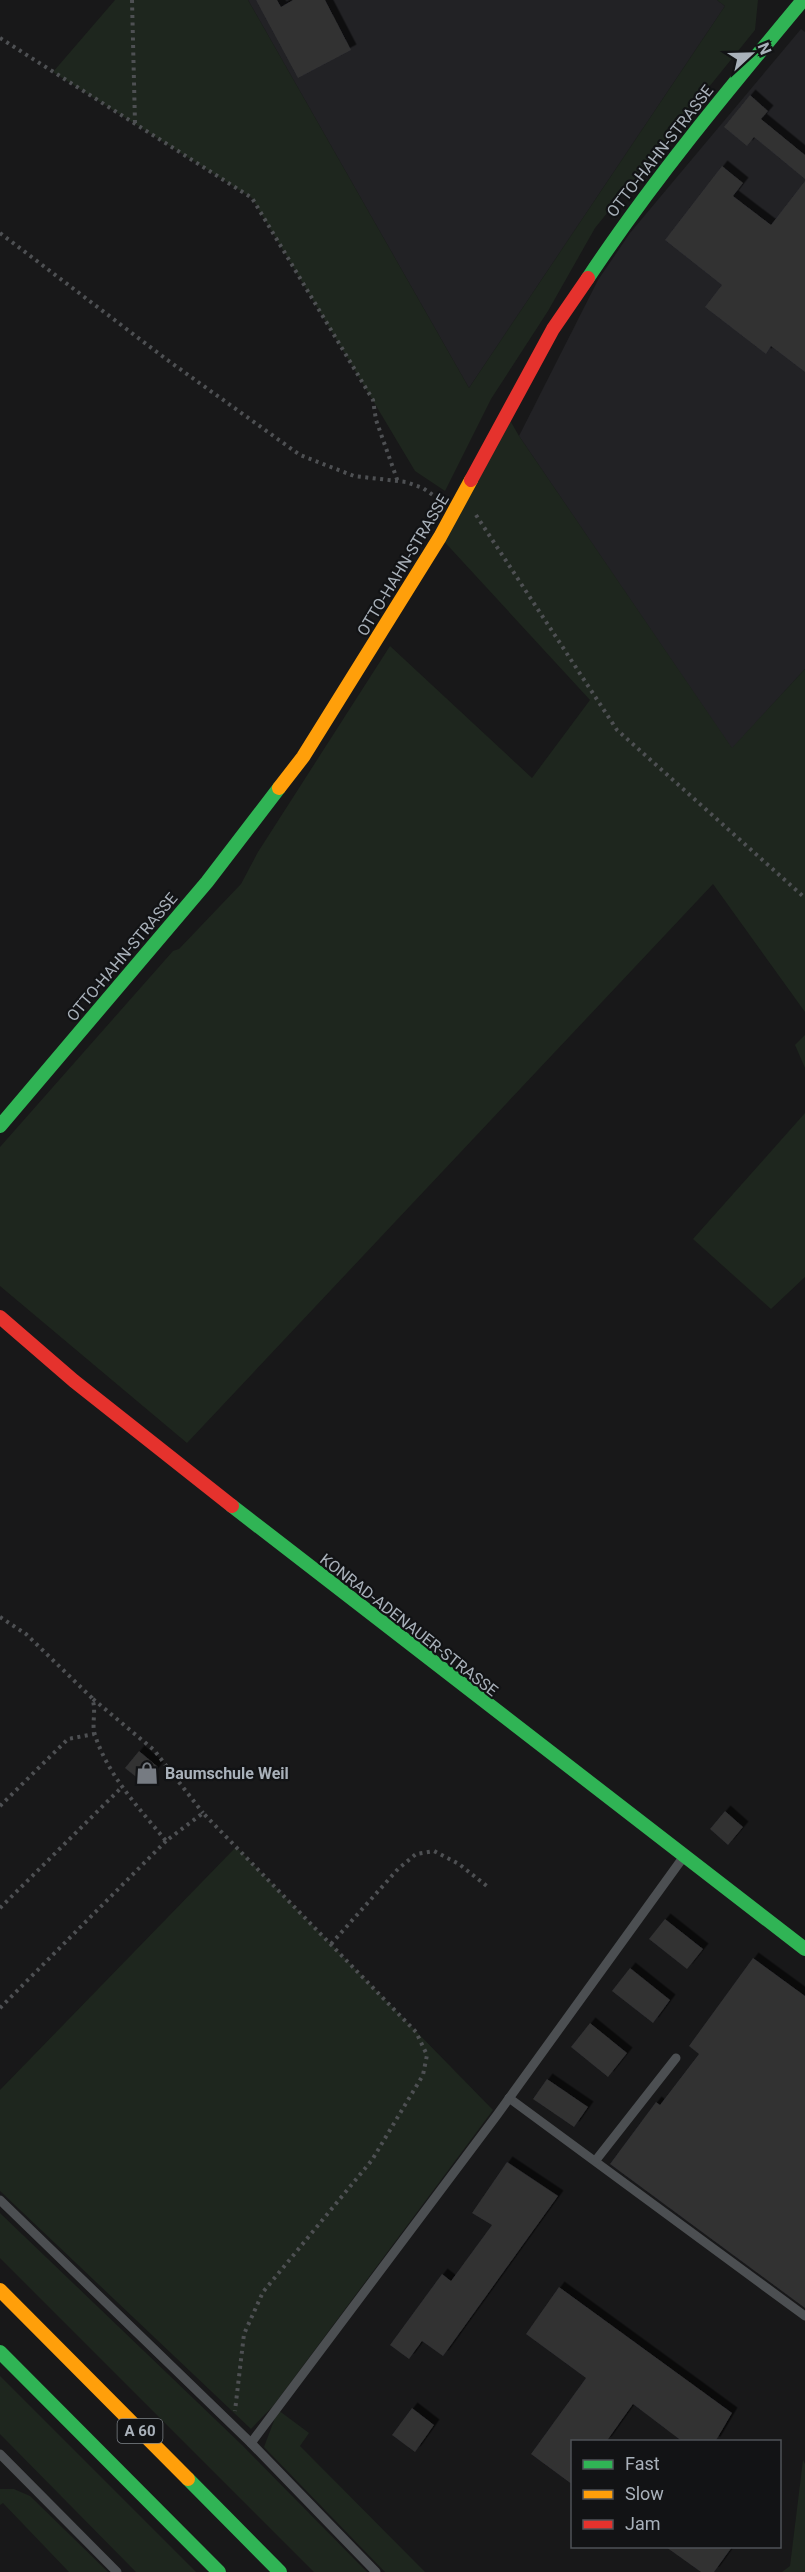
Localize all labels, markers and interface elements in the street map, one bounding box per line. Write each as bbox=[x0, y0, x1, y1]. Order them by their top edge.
north arrow bbox=[721, 24, 781, 84]
text: N bbox=[754, 40, 775, 57]
street label: OTTO-HAHN-STRASSE bbox=[603, 81, 717, 221]
street label: OTTO-HAHN-STRASSE bbox=[353, 491, 453, 639]
street label: OTTO-HAHN-STRASSE bbox=[63, 889, 181, 1025]
street label: KONRAD-ADENAUER-STRASSE bbox=[316, 1550, 502, 1700]
shop icon: Baumschule Weil bbox=[134, 1760, 160, 1786]
place label: Baumschule Weil bbox=[165, 1764, 289, 1783]
road number: A 60 bbox=[118, 2419, 162, 2443]
legend bbox=[571, 2440, 781, 2548]
text: Fast bbox=[625, 2453, 660, 2474]
text: Slow bbox=[625, 2483, 664, 2504]
text: Jam bbox=[625, 2513, 661, 2534]

